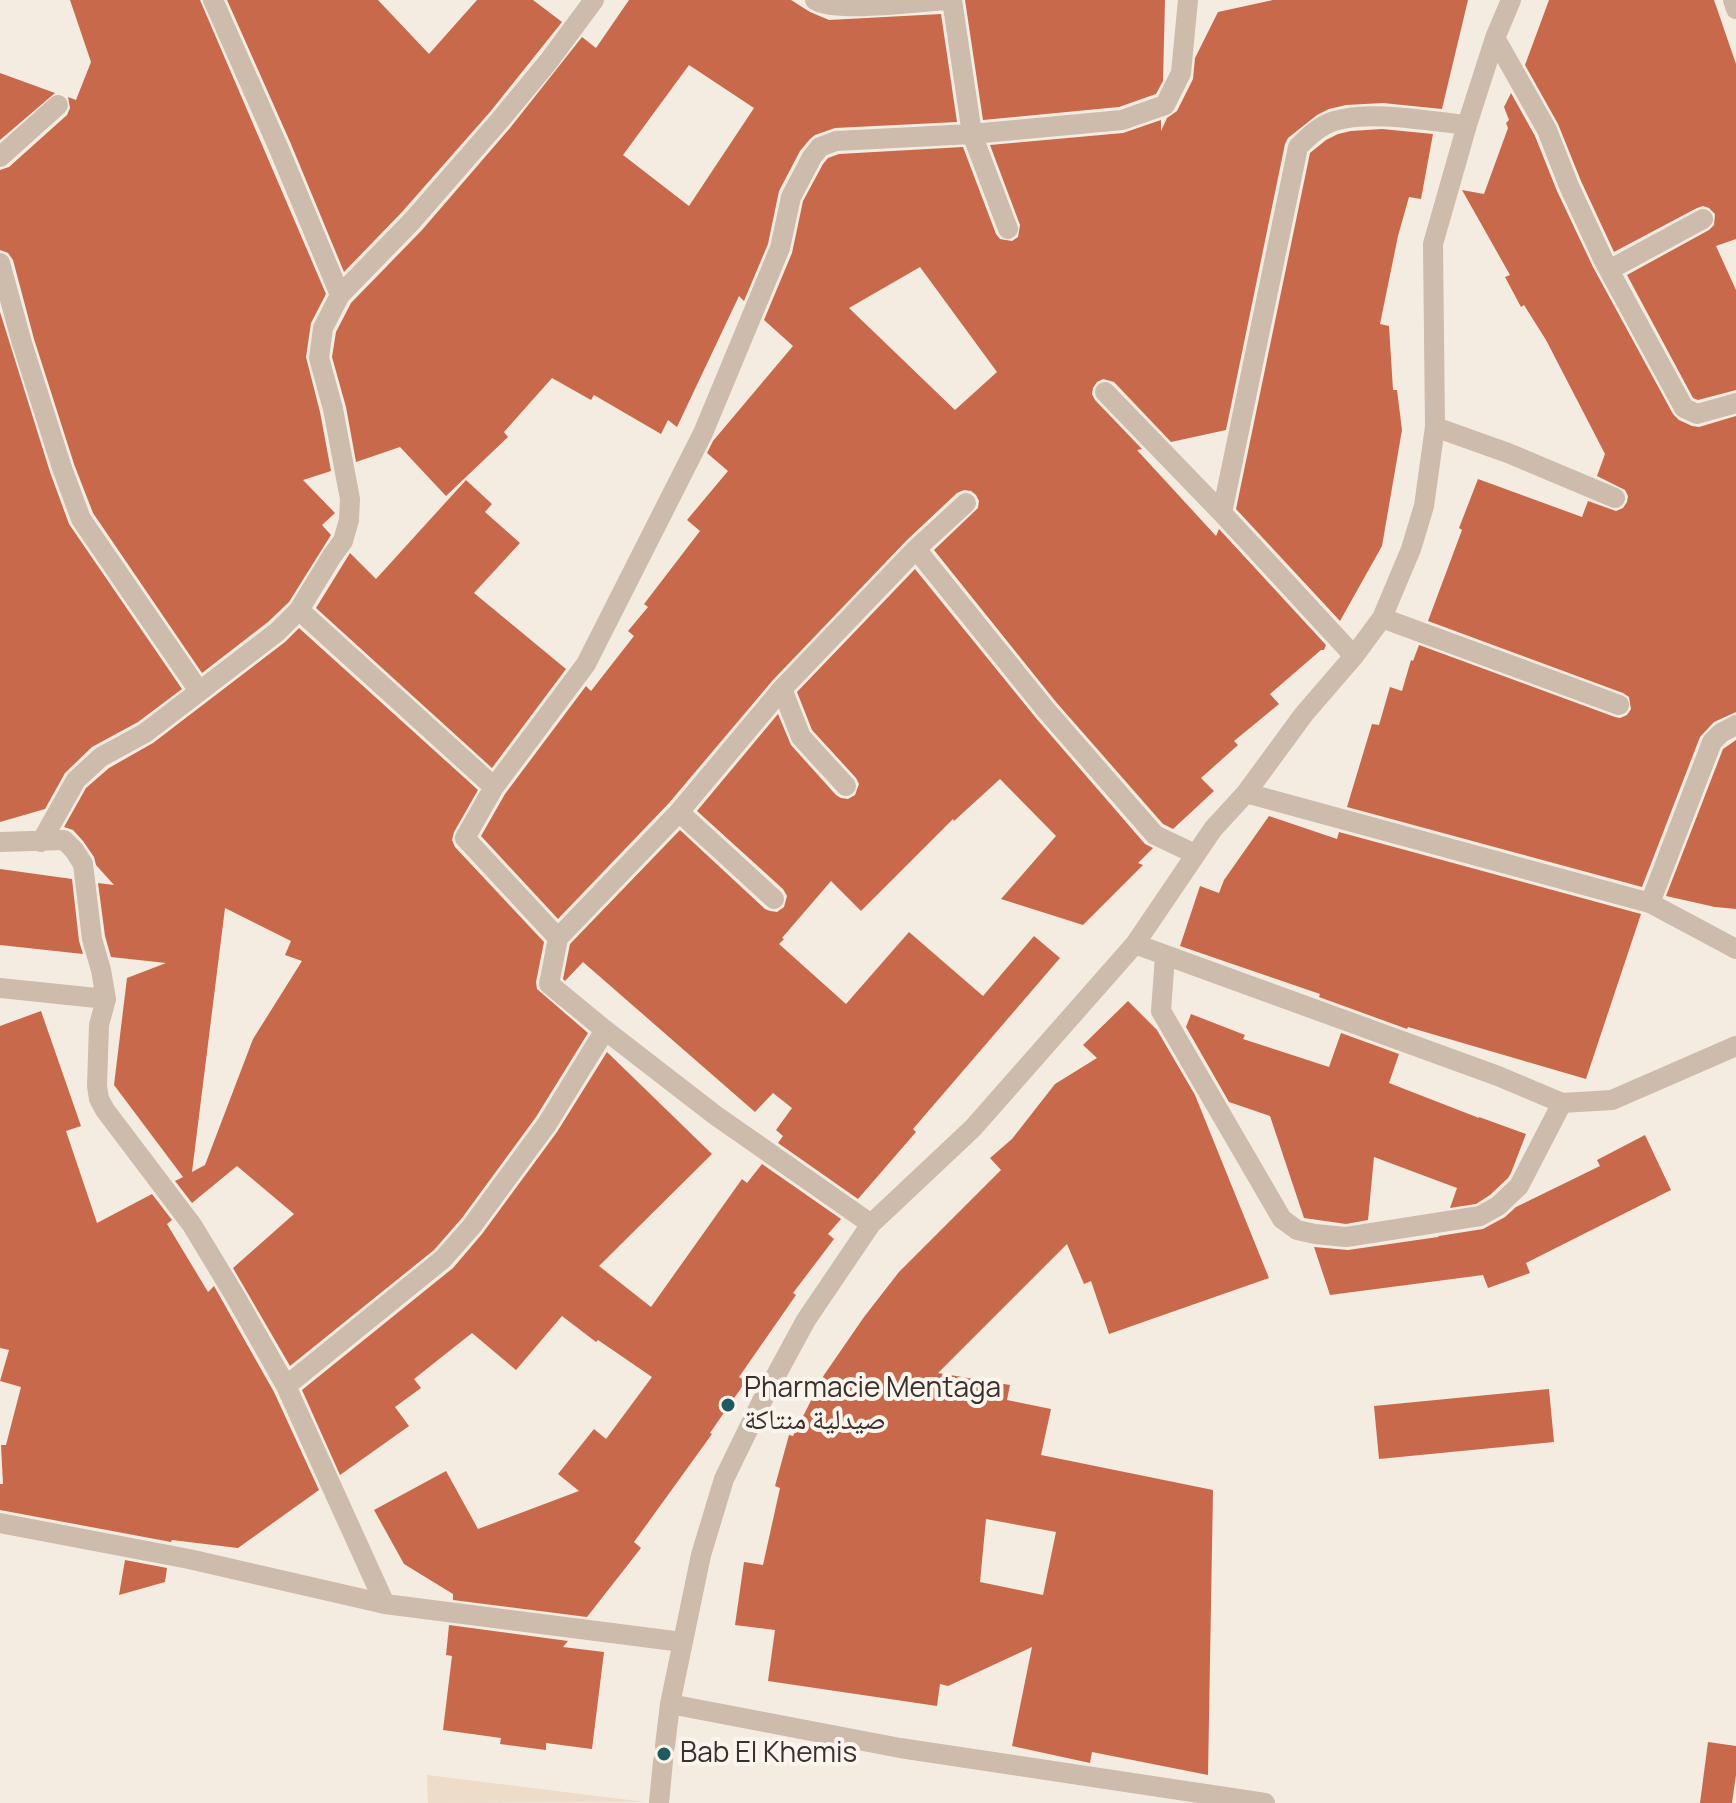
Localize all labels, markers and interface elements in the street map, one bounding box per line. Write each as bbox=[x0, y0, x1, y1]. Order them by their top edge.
place label: Pharmacie Mentaga صيدلية منتاكة bbox=[744, 1372, 1001, 1438]
marker: Pharmacie Mentaga صيدلية منتاكة bbox=[719, 1396, 737, 1414]
place label: Bab El Khemis bbox=[680, 1737, 857, 1771]
marker: Bab El Khemis bbox=[655, 1745, 673, 1763]

